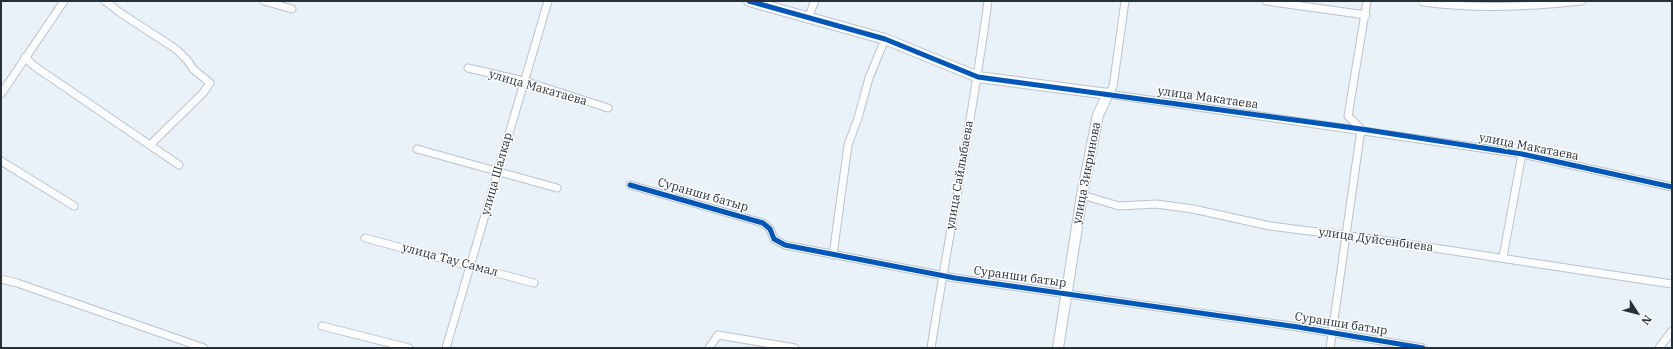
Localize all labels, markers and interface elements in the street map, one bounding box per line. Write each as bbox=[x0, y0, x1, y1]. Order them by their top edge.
street label: улица Макатаева bbox=[487, 67, 589, 109]
street label: улица Макатаева bbox=[1157, 84, 1259, 112]
street label: улица Сайлыбаева bbox=[943, 119, 977, 231]
street label: улица Зикринова bbox=[1070, 121, 1104, 225]
street label: улица Макатаева bbox=[1478, 130, 1580, 164]
street label: улица Шалкар bbox=[478, 131, 516, 217]
street label: Суранши батыр bbox=[656, 175, 750, 215]
street label: улица Дуйсенбиева bbox=[1318, 225, 1434, 255]
street label: улица Тау Самал bbox=[401, 240, 499, 280]
street label: Суранши батыр bbox=[973, 263, 1067, 291]
north arrow bbox=[1617, 293, 1657, 333]
street label: Суранши батыр bbox=[1294, 310, 1388, 338]
text: N bbox=[1638, 312, 1655, 328]

